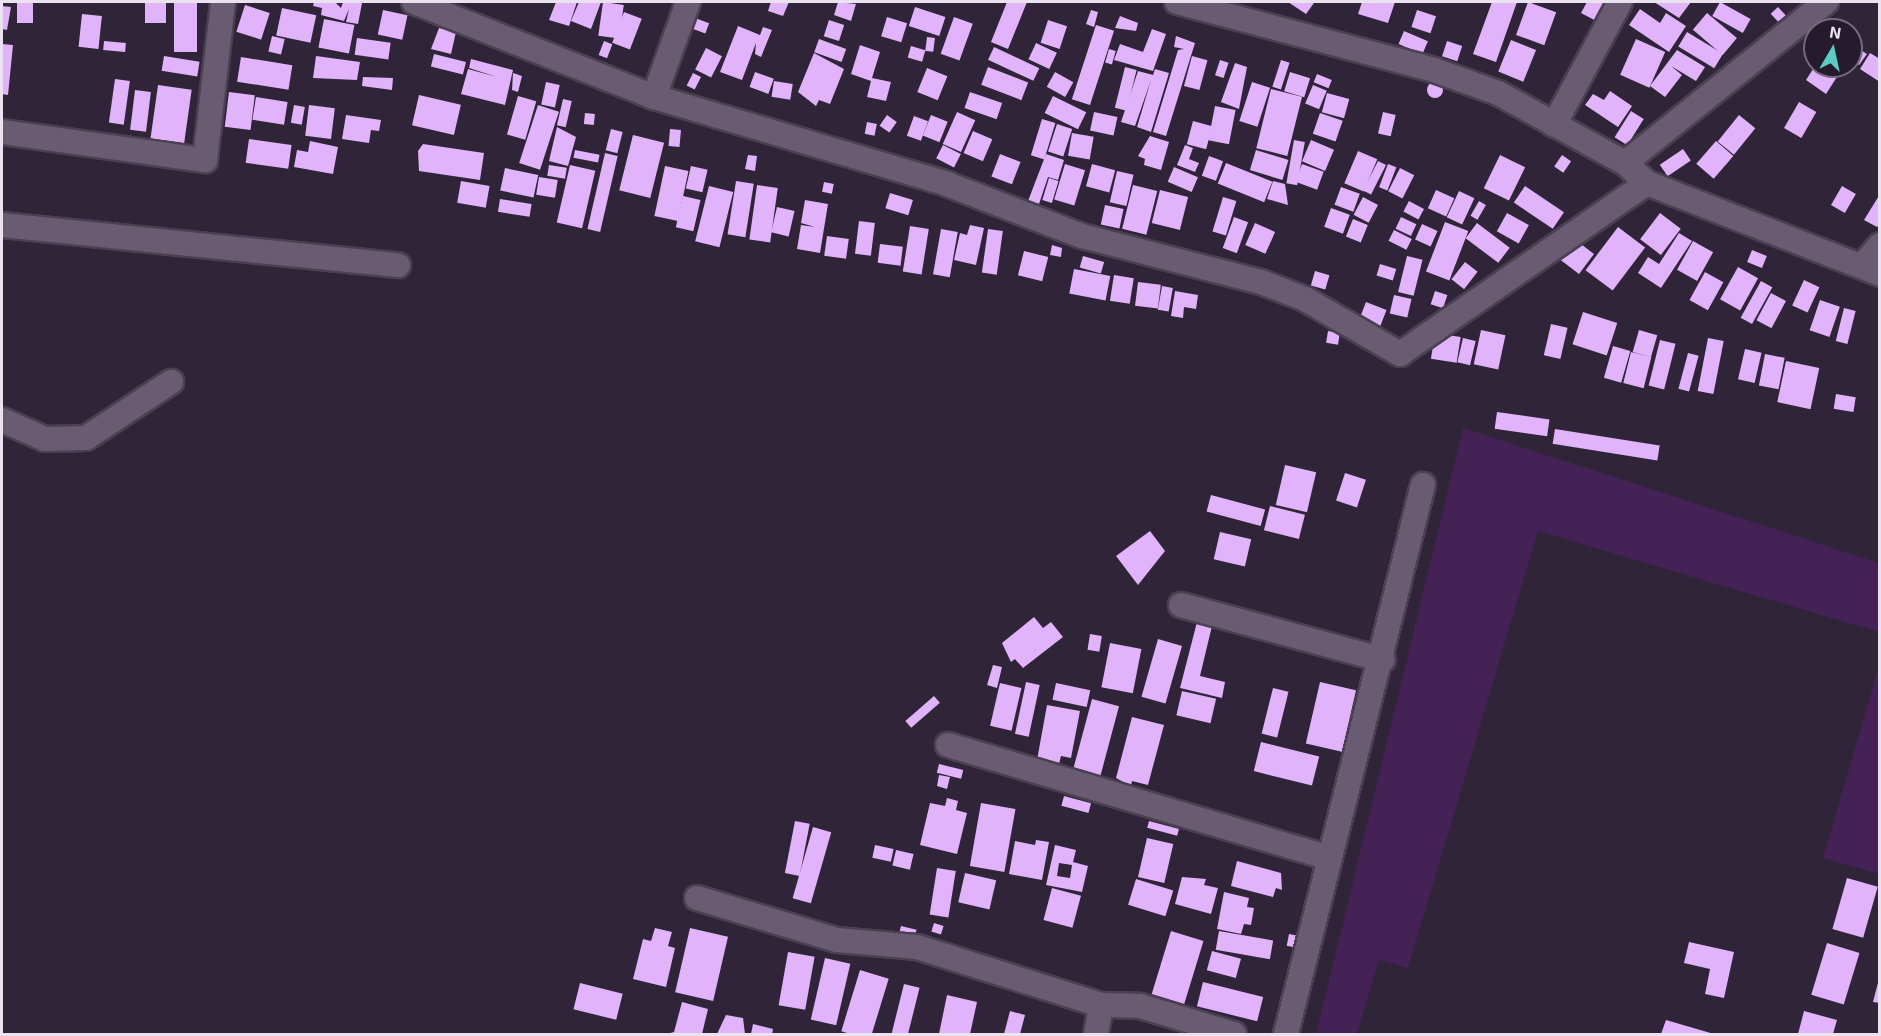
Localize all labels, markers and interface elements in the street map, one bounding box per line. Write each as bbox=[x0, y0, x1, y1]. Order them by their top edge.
north arrow bbox=[1803, 18, 1863, 78]
text: N bbox=[1828, 21, 1843, 42]

